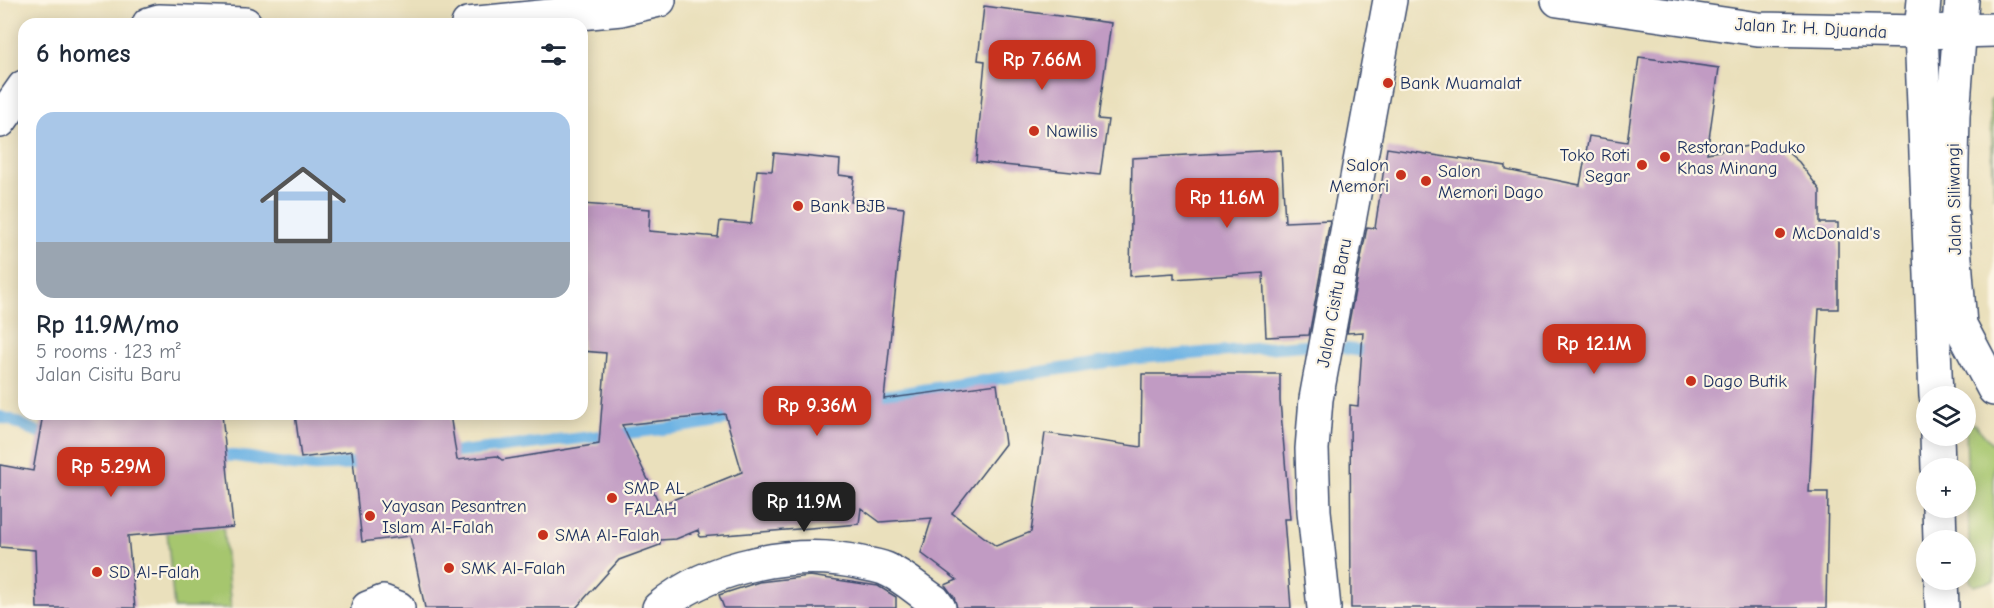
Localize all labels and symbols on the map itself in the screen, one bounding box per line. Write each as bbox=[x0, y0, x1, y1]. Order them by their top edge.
street label: Jalan Ir. H. Djuanda bbox=[1734, 14, 1888, 43]
pin: Rp 7.66M bbox=[980, 40, 1104, 91]
place label: Bank Muamalat bbox=[1400, 73, 1522, 94]
marker: Bank Muamalat bbox=[1381, 76, 1395, 90]
place label: Nawilis bbox=[1046, 121, 1098, 142]
marker: Nawilis bbox=[1027, 124, 1041, 138]
place label: Restoran Paduko Khas Minang bbox=[1677, 137, 1805, 179]
street label: Jalan Siliwangi bbox=[1943, 143, 1966, 255]
place label: Toko Roti Segar bbox=[1560, 145, 1631, 187]
marker: Restoran Paduko Khas Minang bbox=[1658, 150, 1672, 164]
place label: Salon Memori bbox=[1329, 155, 1389, 197]
marker: Toko Roti Segar bbox=[1635, 158, 1649, 172]
place label: Salon Memori Dago bbox=[1438, 161, 1543, 203]
marker: Salon Memori bbox=[1394, 168, 1408, 182]
marker: Salon Memori Dago bbox=[1419, 174, 1433, 188]
pin: Rp 11.6M bbox=[1165, 178, 1289, 229]
place label: Bank BJB bbox=[810, 196, 886, 217]
marker: Bank BJB bbox=[791, 199, 805, 213]
place label: McDonald's bbox=[1792, 223, 1880, 244]
marker: McDonald's bbox=[1773, 226, 1787, 240]
street label: Jalan Cisitu Baru bbox=[1313, 237, 1356, 369]
pin: Rp 12.1M bbox=[1532, 324, 1656, 375]
place label: Dago Butik bbox=[1703, 371, 1787, 392]
marker: Dago Butik bbox=[1684, 374, 1698, 388]
pin: Rp 9.36M bbox=[755, 386, 879, 437]
pin: Rp 5.29M bbox=[49, 447, 173, 498]
place label: SMP AL FALAH bbox=[624, 478, 685, 520]
pin: Rp 11.9M bbox=[742, 482, 866, 533]
marker: SMP AL FALAH bbox=[605, 491, 619, 505]
place label: Yayasan Pesantren Islam Al-Falah bbox=[382, 496, 527, 538]
marker: Yayasan Pesantren Islam Al-Falah bbox=[363, 509, 377, 523]
place label: SMA Al-Falah bbox=[555, 525, 660, 546]
marker: SMA Al-Falah bbox=[536, 528, 550, 542]
place label: SMK Al-Falah bbox=[461, 558, 565, 579]
marker: SMK Al-Falah bbox=[442, 561, 456, 575]
place label: SD Al-Falah bbox=[109, 562, 199, 583]
marker: SD Al-Falah bbox=[90, 565, 104, 579]

